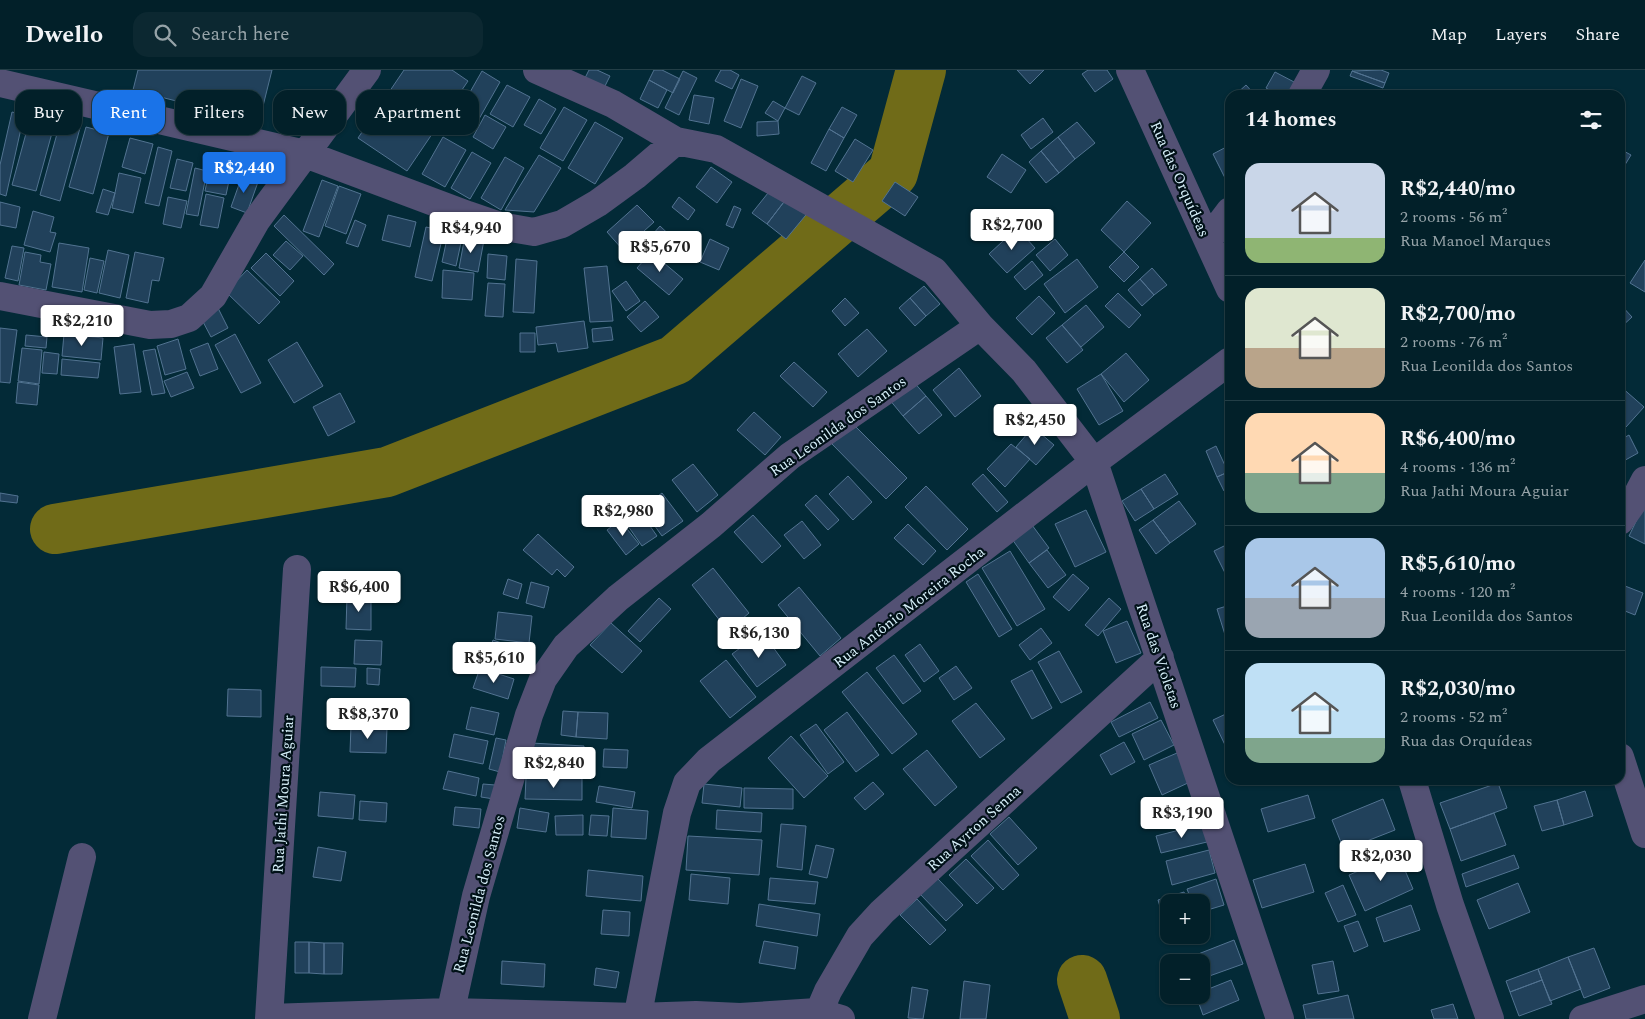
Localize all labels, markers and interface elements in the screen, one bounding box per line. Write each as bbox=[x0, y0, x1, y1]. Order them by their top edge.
search box bbox=[133, 12, 483, 57]
text: Dwello bbox=[25, 17, 103, 53]
text: Search here bbox=[191, 20, 290, 49]
icon: search bbox=[151, 21, 179, 49]
text: Map bbox=[1431, 21, 1467, 48]
text: Layers bbox=[1495, 21, 1547, 48]
text: Share bbox=[1575, 21, 1620, 48]
chip: Buy bbox=[15, 90, 82, 135]
chip: Rent bbox=[92, 90, 165, 135]
chip: Filters bbox=[175, 90, 263, 135]
chip: New bbox=[273, 90, 346, 135]
chip: Apartment bbox=[356, 90, 479, 135]
text: 14 homes bbox=[1245, 104, 1337, 136]
icon: filters bbox=[1577, 106, 1605, 134]
street label: Rua das Orquídeas bbox=[1144, 118, 1215, 241]
pin: R$2,440 bbox=[198, 152, 290, 194]
text: R$2,440 bbox=[214, 156, 274, 180]
text: R$2,440/mo bbox=[1400, 173, 1515, 205]
icon: home bbox=[1285, 183, 1345, 243]
text: 2 rooms · 56 m² bbox=[1400, 205, 1507, 229]
pin: R$2,700 bbox=[966, 208, 1058, 251]
pin: R$4,940 bbox=[425, 212, 517, 254]
text: R$2,700 bbox=[982, 213, 1042, 237]
text: R$4,940 bbox=[441, 216, 501, 240]
text: Rua Manoel Marques bbox=[1400, 229, 1551, 253]
pin: R$5,670 bbox=[614, 230, 706, 273]
text: R$5,670 bbox=[630, 235, 690, 259]
text: R$2,700/mo bbox=[1400, 298, 1515, 330]
pin: R$2,210 bbox=[36, 304, 128, 347]
icon: home bbox=[1285, 308, 1345, 368]
text: R$2,210 bbox=[52, 309, 112, 333]
text: 2 rooms · 76 m² bbox=[1400, 330, 1507, 354]
text: Rua Leonilda dos Santos bbox=[1400, 354, 1573, 378]
street label: Rua Leonilda dos Santos bbox=[765, 370, 911, 482]
pin: R$2,450 bbox=[989, 404, 1081, 446]
text: R$2,450 bbox=[1005, 408, 1065, 432]
text: R$6,400/mo bbox=[1400, 423, 1515, 455]
icon: home bbox=[1285, 433, 1345, 493]
text: 4 rooms · 136 m² bbox=[1400, 455, 1515, 479]
text: Rua Jathi Moura Aguiar bbox=[1400, 479, 1569, 503]
pin: R$2,980 bbox=[577, 494, 669, 537]
text: R$2,980 bbox=[593, 499, 653, 523]
street label: Rua Antônio Moreira Rocha bbox=[829, 540, 991, 674]
text: R$5,610/mo bbox=[1400, 548, 1515, 580]
icon: home bbox=[1285, 558, 1345, 618]
pin: R$6,400 bbox=[313, 570, 405, 613]
text: R$6,400 bbox=[329, 575, 389, 599]
text: 4 rooms · 120 m² bbox=[1400, 580, 1515, 604]
street label: Rua das Violetas bbox=[1130, 600, 1187, 712]
text: Rua Leonilda dos Santos bbox=[1400, 604, 1573, 628]
pin: R$6,130 bbox=[713, 616, 805, 659]
text: R$6,130 bbox=[729, 621, 789, 645]
pin: R$5,610 bbox=[448, 642, 540, 684]
text: R$5,610 bbox=[464, 646, 524, 670]
text: R$2,030/mo bbox=[1400, 673, 1515, 705]
icon: home bbox=[1285, 683, 1345, 743]
pin: R$8,370 bbox=[322, 698, 414, 740]
text: R$8,370 bbox=[338, 702, 398, 726]
text: 2 rooms · 52 m² bbox=[1400, 705, 1507, 729]
street label: Rua Jathi Moura Aguiar bbox=[267, 714, 300, 874]
text: Rua das Orquídeas bbox=[1400, 729, 1533, 753]
pin: R$2,840 bbox=[508, 746, 600, 789]
text: R$2,840 bbox=[524, 751, 584, 775]
street label: Rua Ayrton Senna bbox=[922, 779, 1027, 877]
pin: R$3,190 bbox=[1136, 796, 1228, 839]
text: R$3,190 bbox=[1152, 801, 1212, 825]
street label: Rua Leonilda dos Santos bbox=[447, 813, 512, 976]
pin: R$2,030 bbox=[1335, 840, 1427, 882]
text: R$2,030 bbox=[1351, 844, 1411, 868]
map controls bbox=[1160, 894, 1210, 1004]
button: + bbox=[1160, 894, 1210, 944]
button: − bbox=[1160, 954, 1210, 1004]

